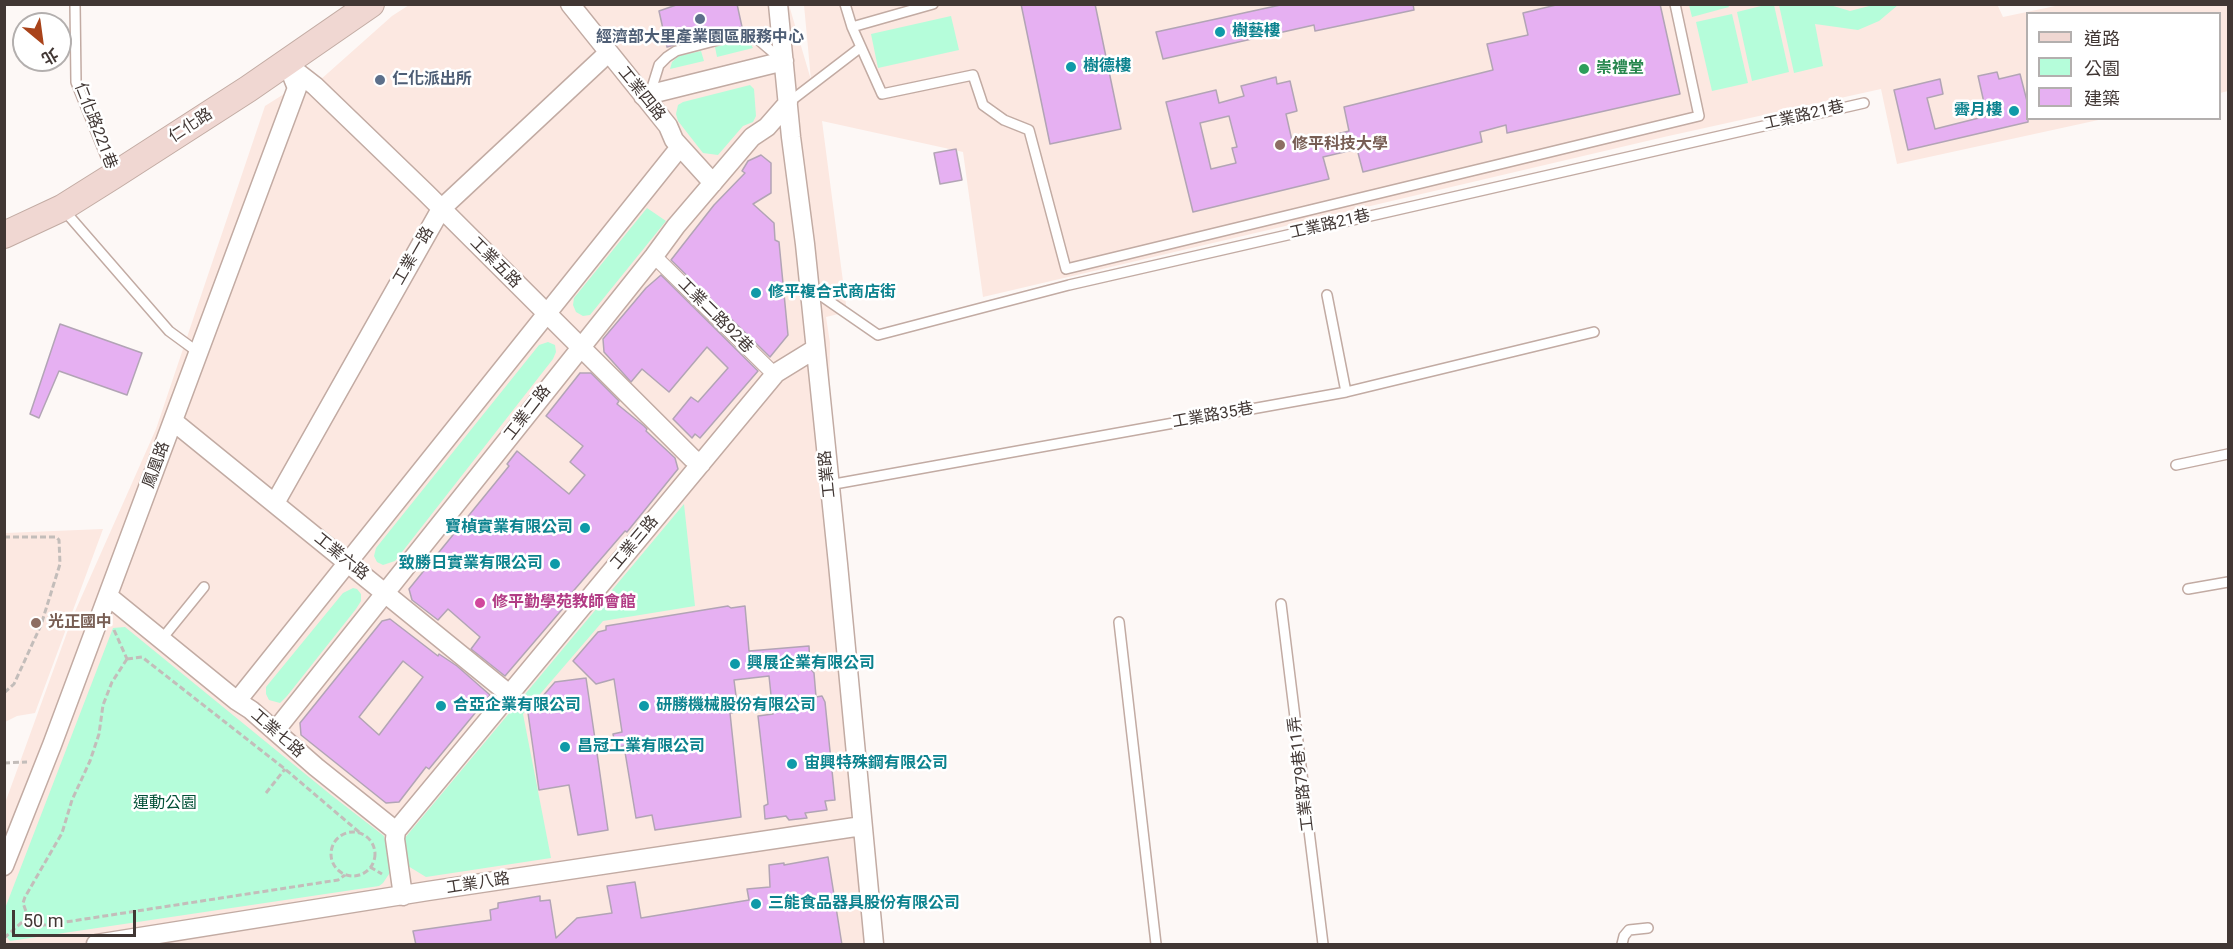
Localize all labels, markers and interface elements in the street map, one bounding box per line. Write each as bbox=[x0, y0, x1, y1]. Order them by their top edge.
north arrow bbox=[12, 12, 72, 72]
marker: 經濟部大里產業園區服務中心 bbox=[693, 12, 707, 26]
legend bbox=[2026, 12, 2221, 120]
place label: 樹藝樓 bbox=[1232, 22, 1280, 42]
marker: 樹藝樓 bbox=[1213, 25, 1227, 39]
place label: 經濟部大里產業園區服務中心 bbox=[596, 28, 804, 48]
text: 道路 bbox=[2084, 28, 2120, 49]
text: 北 bbox=[38, 44, 62, 69]
place label: 樹德樓 bbox=[1083, 57, 1131, 77]
text: 公園 bbox=[2084, 58, 2120, 79]
place label: 崇禮堂 bbox=[1596, 59, 1644, 79]
marker: 樹德樓 bbox=[1064, 60, 1078, 74]
marker: 崇禮堂 bbox=[1577, 62, 1591, 76]
street label: 工業四路 bbox=[613, 63, 669, 125]
place label: 仁化派出所 bbox=[392, 70, 472, 90]
marker: 仁化派出所 bbox=[373, 73, 387, 87]
street label: 仁化路221巷 bbox=[70, 80, 120, 172]
text: 建築 bbox=[2084, 88, 2120, 109]
street label: 工業路21巷 bbox=[1762, 97, 1846, 135]
place label: 霽月樓 bbox=[1954, 101, 2002, 121]
marker: 霽月樓 bbox=[2007, 104, 2021, 118]
street label: 仁化路 bbox=[166, 105, 216, 147]
place label: 修平科技大學 bbox=[1292, 135, 1388, 155]
marker: 修平科技大學 bbox=[1273, 138, 1287, 152]
street label: 工業路21巷 bbox=[1288, 206, 1372, 244]
street label: 工業一路 bbox=[390, 223, 438, 289]
street label: 工業五路 bbox=[466, 234, 524, 292]
street label: 工業二路92巷 bbox=[674, 275, 756, 357]
place label: 修平複合式商店街 bbox=[768, 283, 896, 303]
marker: 修平複合式商店街 bbox=[749, 286, 763, 300]
street label: 工業二路 bbox=[501, 382, 555, 444]
street label: 工業路35巷 bbox=[1171, 399, 1255, 433]
street label: 鳳凰路 bbox=[140, 439, 174, 491]
street label: 工業路 bbox=[816, 449, 840, 499]
street label: 工業三路 bbox=[607, 512, 663, 574]
place label: 寶楨實業有限公司 bbox=[445, 518, 573, 538]
marker: 寶楨實業有限公司 bbox=[578, 521, 592, 535]
street label: 工業六路 bbox=[310, 529, 372, 585]
place label: 致勝日實業有限公司 bbox=[399, 554, 543, 574]
marker: 致勝日實業有限公司 bbox=[548, 557, 562, 571]
place label: 修平勤學苑教師會館 bbox=[492, 593, 636, 613]
marker: 修平勤學苑教師會館 bbox=[473, 596, 487, 610]
place label: 光正國中 bbox=[48, 613, 112, 633]
marker: 光正國中 bbox=[29, 616, 43, 630]
place label: 興展企業有限公司 bbox=[747, 654, 875, 674]
marker: 興展企業有限公司 bbox=[728, 657, 742, 671]
place label: 合亞企業有限公司 bbox=[453, 696, 581, 716]
place label: 研勝機械股份有限公司 bbox=[656, 696, 816, 716]
marker: 合亞企業有限公司 bbox=[434, 699, 448, 713]
marker: 研勝機械股份有限公司 bbox=[637, 699, 651, 713]
street label: 工業七路 bbox=[247, 706, 307, 762]
street label: 工業路79巷11弄 bbox=[1285, 715, 1319, 833]
place label: 昌冠工業有限公司 bbox=[577, 737, 705, 757]
marker: 昌冠工業有限公司 bbox=[558, 740, 572, 754]
place label: 宙興特殊鋼有限公司 bbox=[804, 754, 948, 774]
marker: 宙興特殊鋼有限公司 bbox=[785, 757, 799, 771]
park label: 運動公園 bbox=[133, 794, 197, 814]
street label: 工業八路 bbox=[445, 870, 511, 898]
place label: 三能食品器具股份有限公司 bbox=[768, 894, 960, 914]
marker: 三能食品器具股份有限公司 bbox=[749, 897, 763, 911]
scale bar bbox=[15, 898, 140, 936]
text: 50 m bbox=[23, 910, 63, 931]

